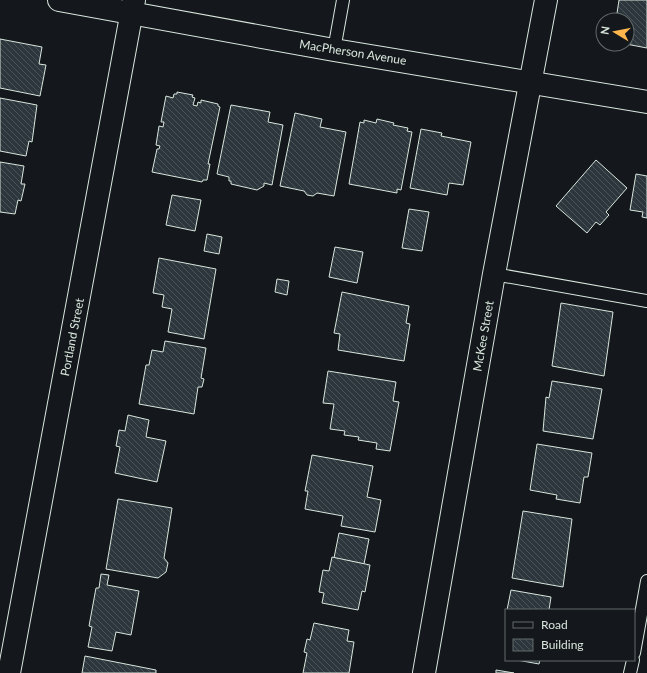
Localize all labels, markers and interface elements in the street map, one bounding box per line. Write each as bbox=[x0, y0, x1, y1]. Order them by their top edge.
north arrow bbox=[595, 12, 635, 52]
text: N bbox=[598, 25, 612, 35]
street label: MacPherson Avenue bbox=[298, 36, 408, 68]
street label: Portland Street bbox=[57, 296, 87, 377]
street label: McKee Street bbox=[469, 299, 497, 372]
legend bbox=[505, 609, 635, 661]
text: Road bbox=[541, 617, 568, 632]
text: Building bbox=[541, 637, 584, 652]

